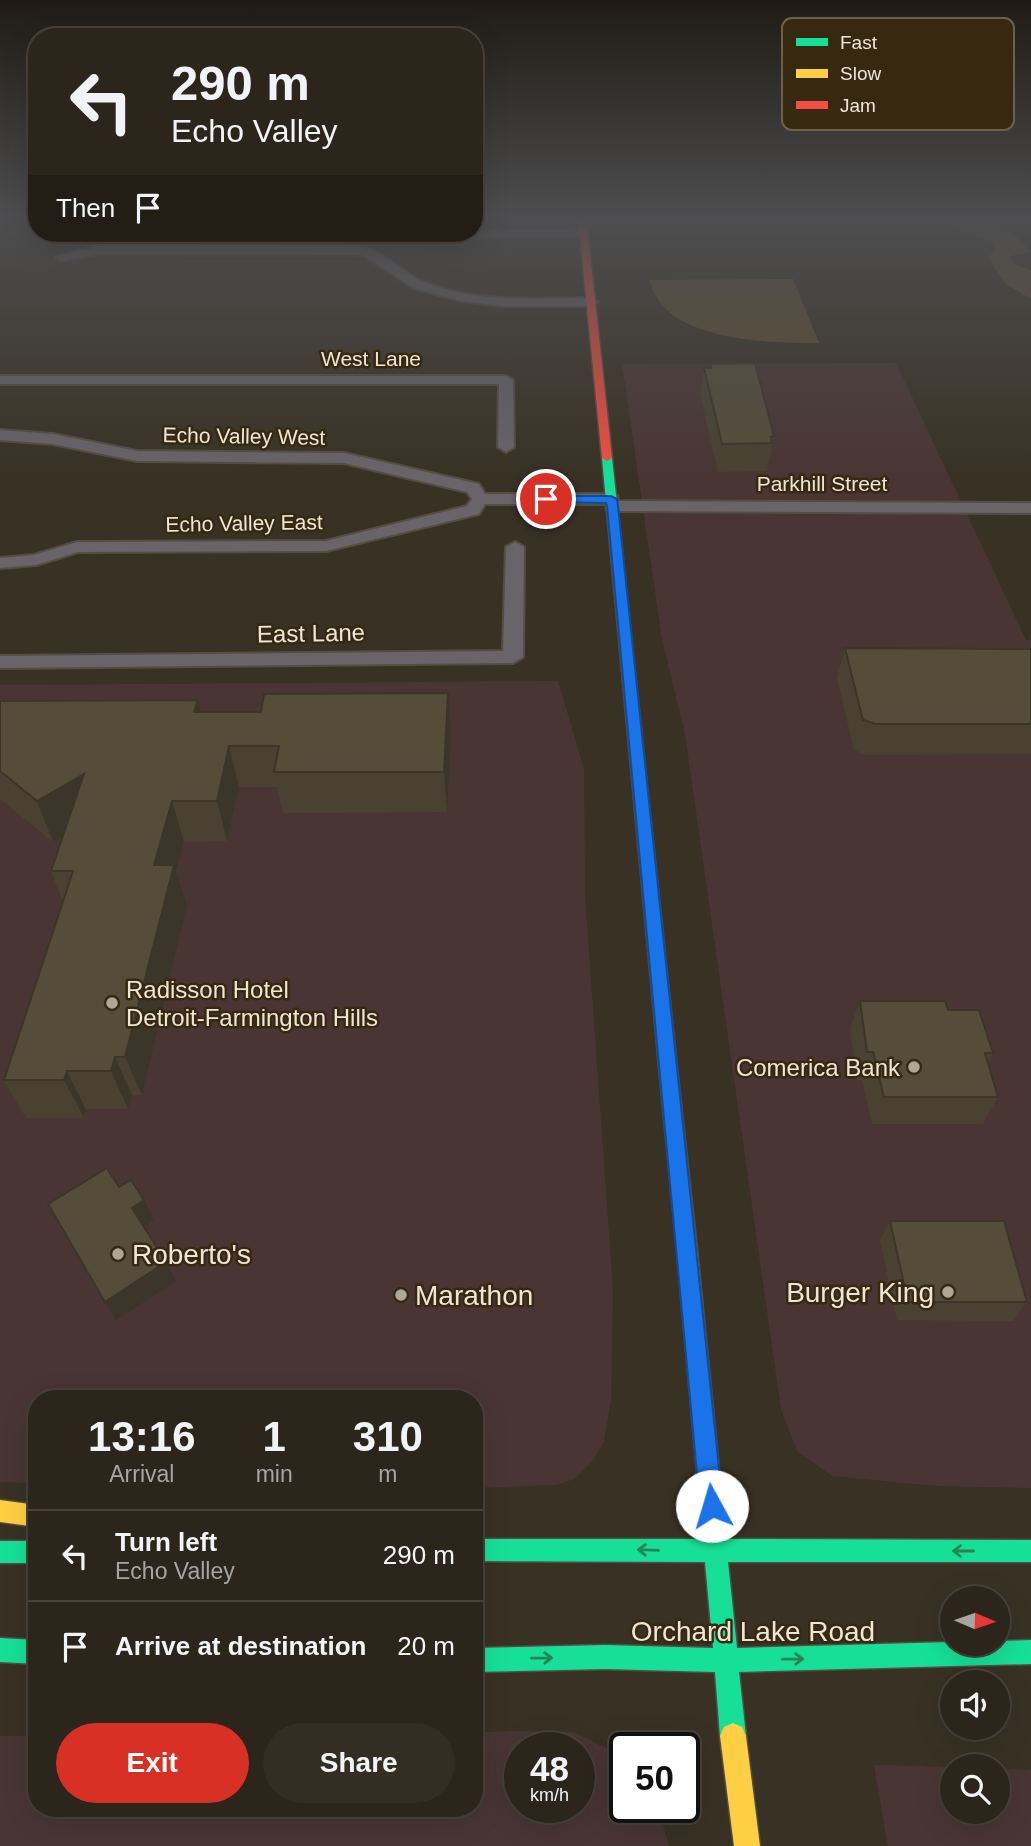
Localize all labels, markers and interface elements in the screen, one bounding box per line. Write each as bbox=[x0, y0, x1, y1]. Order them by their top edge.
legend bbox=[782, 18, 1014, 130]
text: Fast bbox=[840, 32, 878, 53]
icon: left bbox=[56, 56, 147, 147]
text: 290 m bbox=[171, 56, 310, 110]
text: Slow bbox=[840, 63, 881, 84]
text: Jam bbox=[840, 95, 876, 116]
text: Echo Valley bbox=[171, 113, 338, 149]
icon: arrive bbox=[129, 189, 167, 227]
text: Then bbox=[56, 193, 115, 223]
street label: West Lane bbox=[321, 347, 421, 370]
street label: Echo Valley West bbox=[162, 423, 326, 449]
pin bbox=[516, 469, 576, 529]
street label: Parkhill Street bbox=[757, 472, 888, 495]
icon: arrive bbox=[527, 480, 565, 518]
street label: Echo Valley East bbox=[165, 510, 323, 536]
street label: East Lane bbox=[257, 619, 365, 647]
place label: Radisson Hotel Detroit-Farmington Hills bbox=[126, 976, 378, 1031]
marker: Radisson Hotel Detroit-Farmington Hills bbox=[104, 995, 120, 1011]
place label: Comerica Bank bbox=[736, 1054, 901, 1081]
marker: Comerica Bank bbox=[906, 1059, 922, 1075]
place label: Roberto's bbox=[132, 1239, 251, 1270]
marker: Roberto's bbox=[110, 1246, 126, 1262]
place label: Burger King bbox=[786, 1277, 934, 1308]
place label: Marathon bbox=[415, 1280, 533, 1311]
marker: Burger King bbox=[940, 1284, 956, 1300]
marker: Marathon bbox=[393, 1287, 409, 1303]
text: 13:16 bbox=[88, 1413, 196, 1460]
text: 1 bbox=[262, 1413, 286, 1460]
text: 310 bbox=[353, 1413, 423, 1460]
text: Arrival bbox=[109, 1461, 174, 1487]
text: min bbox=[256, 1461, 293, 1487]
text: m bbox=[378, 1461, 397, 1487]
position arrow bbox=[675, 1469, 749, 1543]
text: Turn left bbox=[115, 1527, 217, 1557]
icon: left bbox=[56, 1537, 94, 1575]
text: 290 m bbox=[383, 1540, 455, 1570]
one-way arrow bbox=[637, 1544, 660, 1557]
one-way arrow bbox=[952, 1544, 975, 1558]
text: Echo Valley bbox=[115, 1558, 235, 1584]
north arrow bbox=[940, 1586, 1010, 1656]
map controls bbox=[940, 1586, 1010, 1824]
street label: Orchard Lake Road bbox=[631, 1616, 875, 1647]
icon: arrive bbox=[56, 1628, 94, 1666]
text: Arrive at destination bbox=[115, 1631, 366, 1661]
text: 20 m bbox=[397, 1631, 455, 1661]
one-way arrow bbox=[531, 1652, 554, 1665]
one-way arrow bbox=[781, 1652, 804, 1666]
button: sound bbox=[940, 1670, 1010, 1740]
button: Exit bbox=[56, 1723, 249, 1803]
button: Share bbox=[263, 1723, 455, 1803]
speed limit sign: 50 bbox=[609, 1732, 700, 1823]
text: 48 bbox=[530, 1749, 569, 1788]
button: search bbox=[940, 1754, 1010, 1824]
text: km/h bbox=[530, 1785, 569, 1805]

